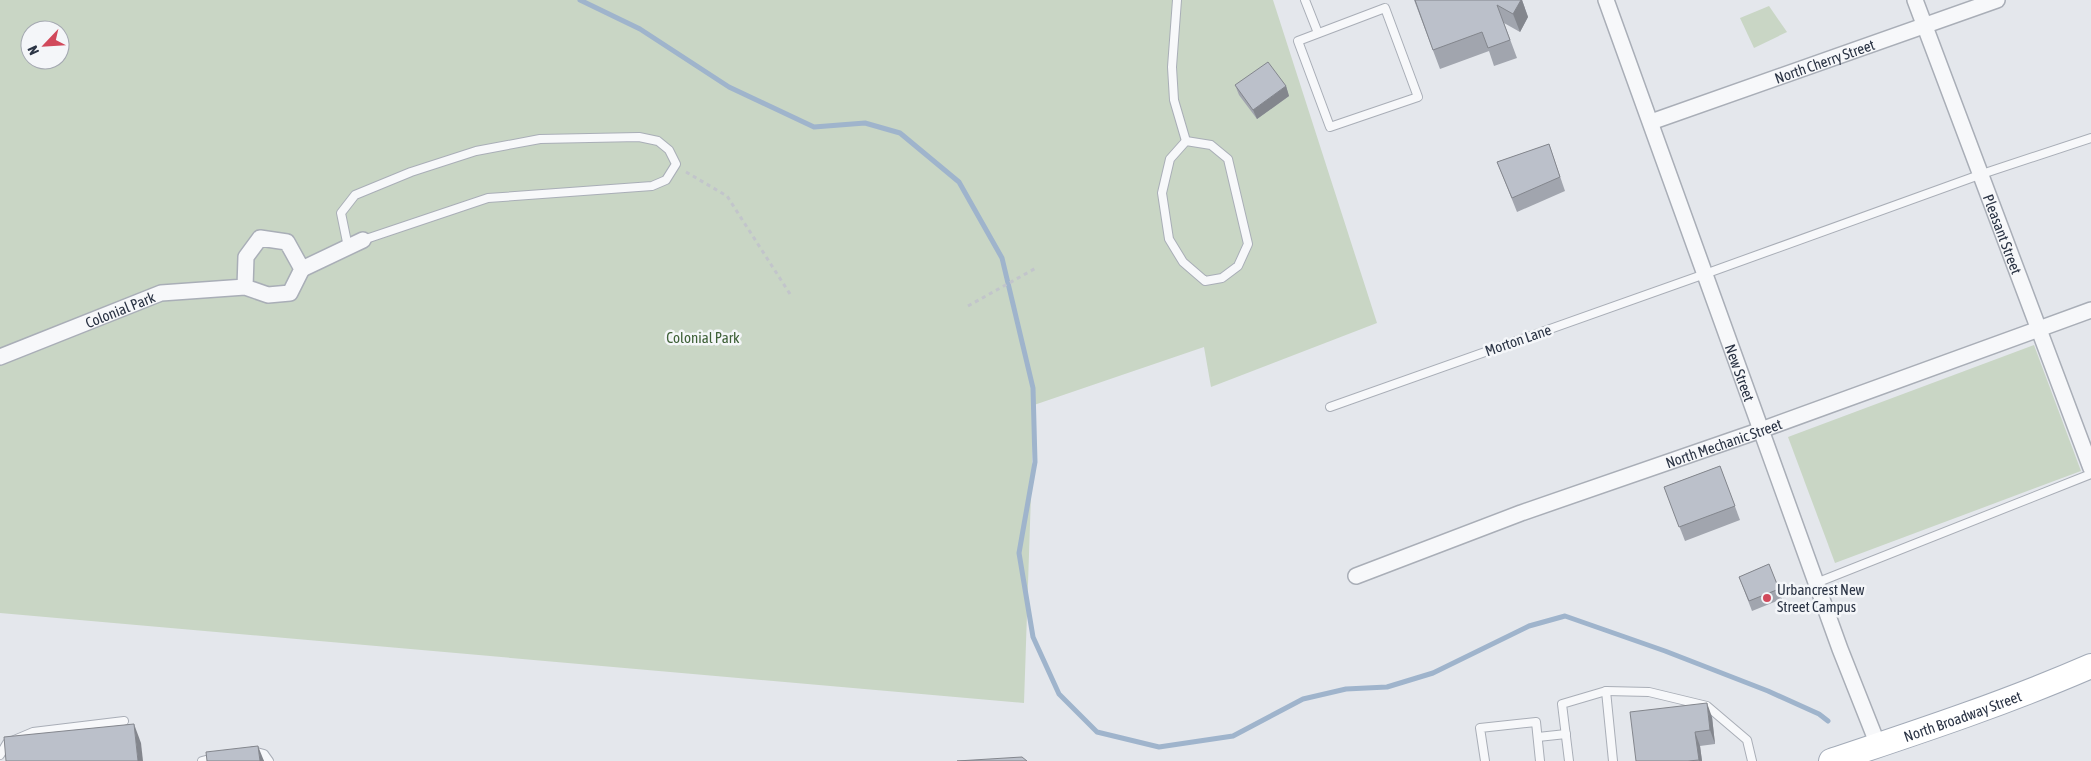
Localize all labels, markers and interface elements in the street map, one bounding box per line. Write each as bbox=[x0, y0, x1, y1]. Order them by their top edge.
north arrow bbox=[20, 20, 70, 70]
street label: North Cherry Street bbox=[1772, 35, 1877, 86]
text: N bbox=[24, 43, 42, 58]
street label: Pleasant Street bbox=[1980, 192, 2026, 276]
street label: Colonial Park bbox=[83, 288, 158, 331]
street label: Morton Lane bbox=[1483, 321, 1553, 359]
park label: Colonial Park bbox=[666, 329, 740, 346]
street label: New Street bbox=[1722, 342, 1758, 403]
street label: North Mechanic Street bbox=[1663, 415, 1784, 471]
place label: Urbancrest New Street Campus bbox=[1777, 581, 1865, 615]
marker: Urbancrest New Street Campus bbox=[1761, 592, 1773, 604]
street label: North Broadway Street bbox=[1901, 687, 2024, 745]

